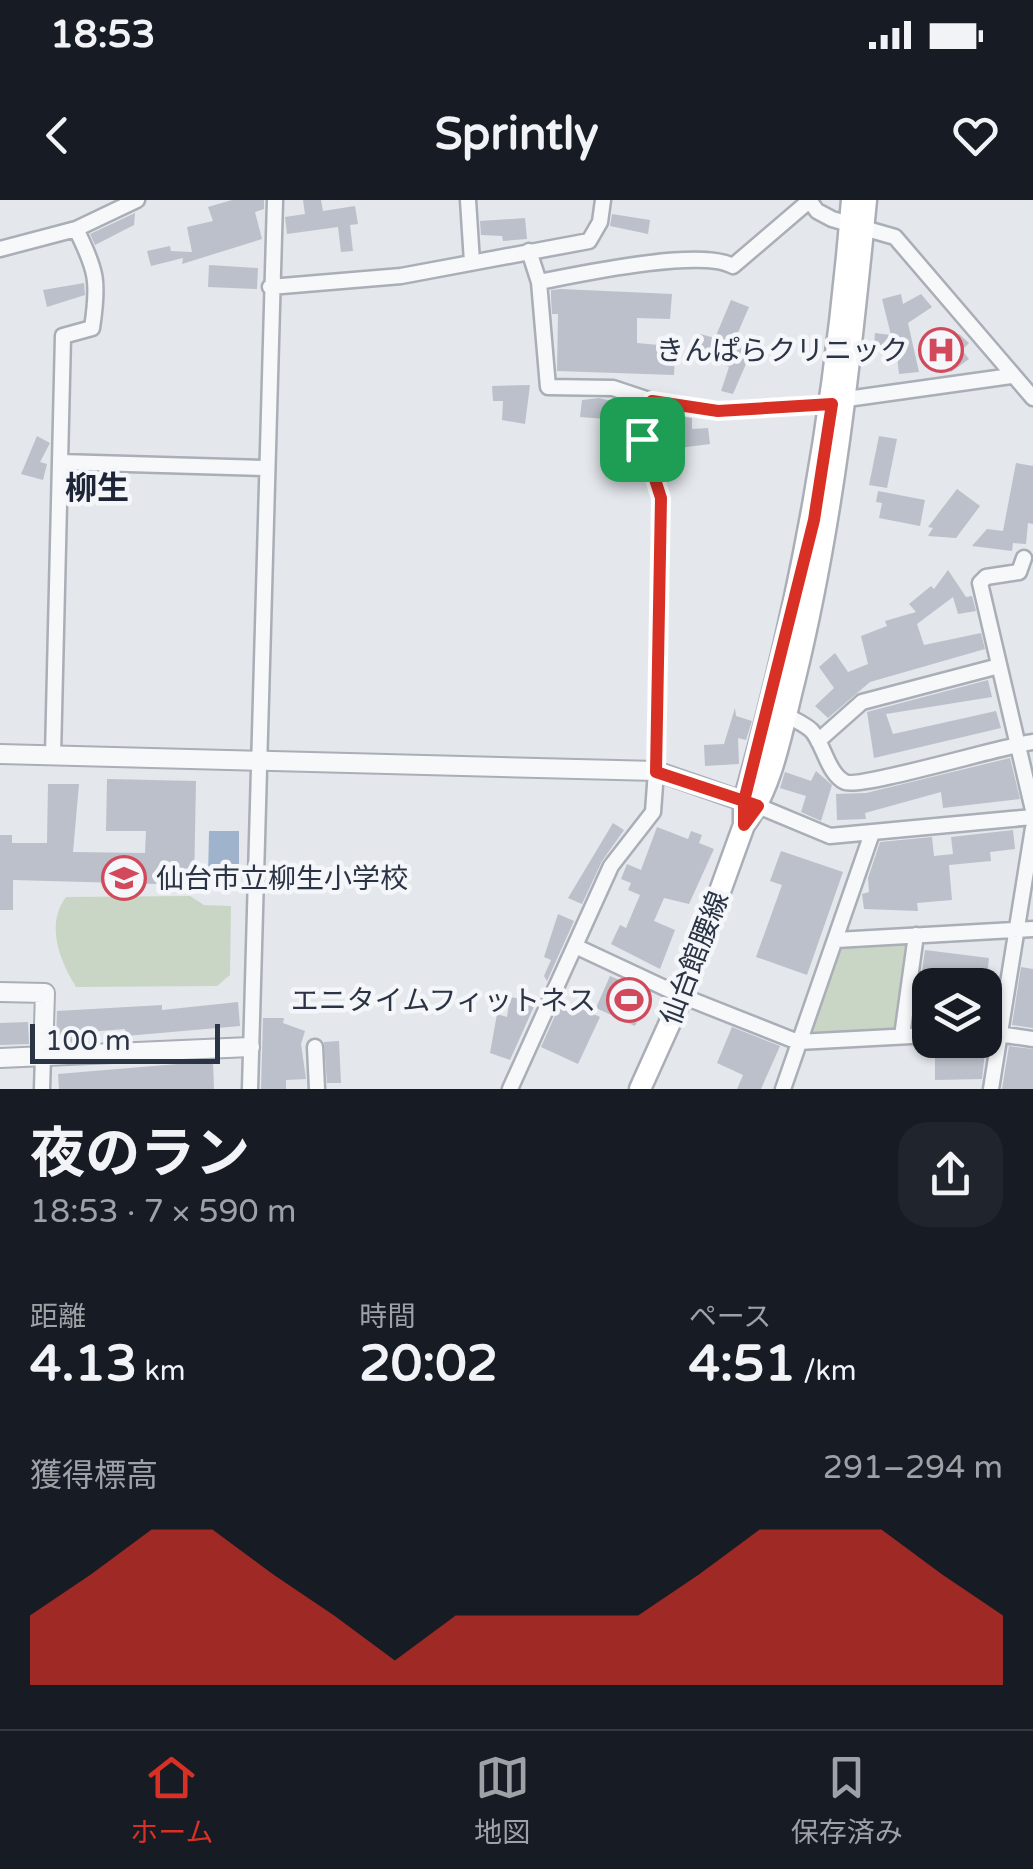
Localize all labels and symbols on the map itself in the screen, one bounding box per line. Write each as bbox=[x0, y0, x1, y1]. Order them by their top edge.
hospital icon: きんぱらクリニック bbox=[918, 327, 964, 373]
place label: きんぱらクリニック bbox=[656, 334, 908, 368]
pin bbox=[600, 397, 685, 482]
district label: 柳生 bbox=[65, 470, 129, 508]
school or university icon: 仙台市立柳生小学校 bbox=[101, 855, 147, 901]
place label: 仙台市立柳生小学校 bbox=[156, 862, 408, 896]
street label: 仙台館腰線 bbox=[654, 887, 736, 1030]
sports icon: エニタイムフィットネス bbox=[606, 977, 652, 1023]
place label: エニタイムフィットネス bbox=[291, 984, 596, 1018]
scale bar bbox=[30, 1019, 220, 1064]

